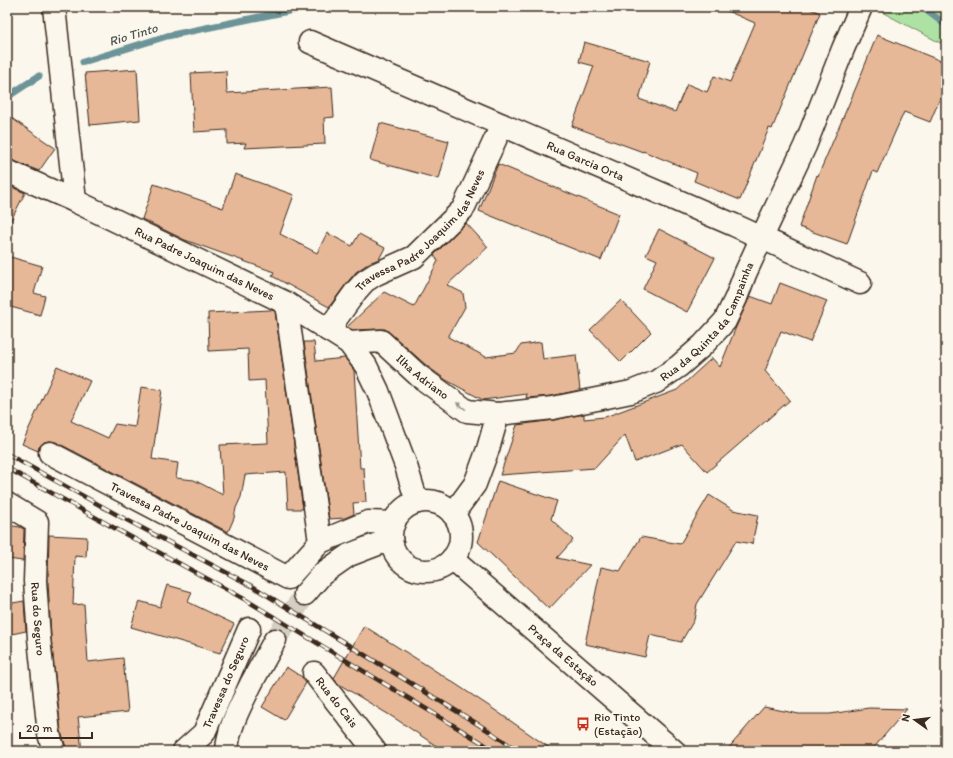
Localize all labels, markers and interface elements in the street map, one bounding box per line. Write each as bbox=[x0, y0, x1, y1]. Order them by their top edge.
water label: Rio Tinto bbox=[107, 20, 160, 49]
street label: Rua Garcia Orta bbox=[544, 138, 627, 184]
street label: Travessa Padre Joaquim das Neves bbox=[352, 167, 488, 294]
street label: Rua Padre Joaquim das Neves bbox=[132, 224, 277, 303]
street label: Rua da Quinta da Campainha bbox=[657, 260, 757, 384]
street label: Ilha Adriano bbox=[393, 351, 452, 402]
one-way arrow bbox=[455, 402, 466, 410]
street label: Travessa Padre Joaquim das Neves bbox=[108, 479, 272, 574]
street label: Rua do Seguro bbox=[28, 582, 48, 656]
street label: Praça da Estação bbox=[525, 621, 601, 689]
street label: Travessa do Seguro bbox=[200, 634, 252, 731]
street label: Rua do Cais bbox=[313, 674, 361, 730]
north arrow bbox=[895, 700, 935, 740]
place label: Rio Tinto (Estação) bbox=[594, 710, 643, 738]
text: N bbox=[899, 713, 913, 723]
scale bar bbox=[20, 714, 92, 740]
bus stop icon: Rio Tinto (Estação) bbox=[575, 716, 591, 732]
text: 20 m bbox=[26, 721, 53, 735]

